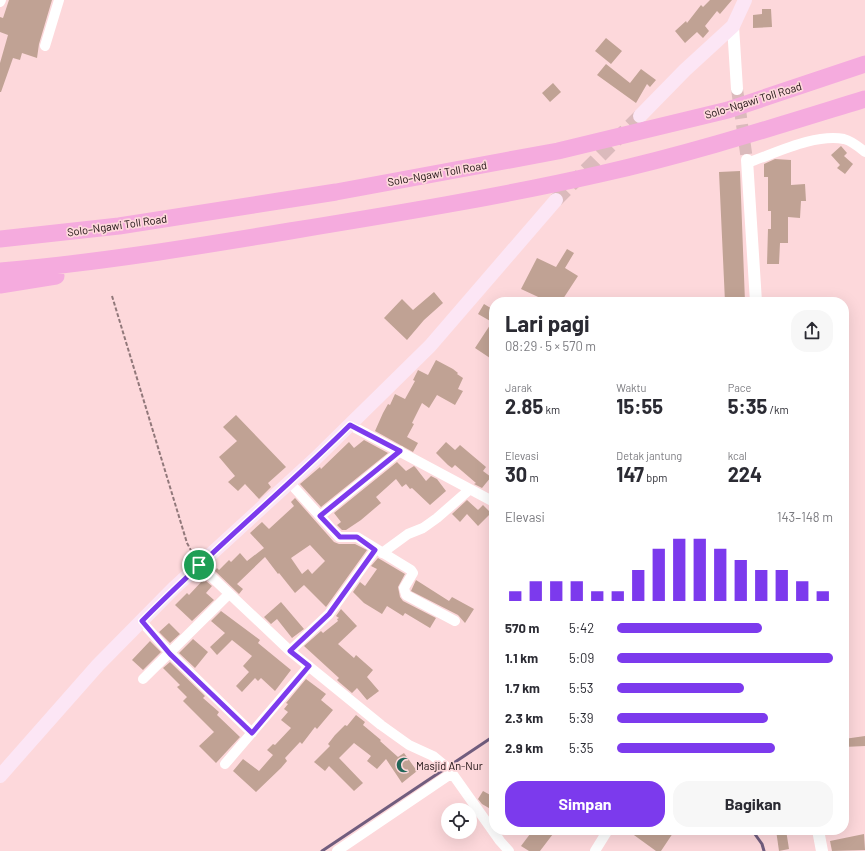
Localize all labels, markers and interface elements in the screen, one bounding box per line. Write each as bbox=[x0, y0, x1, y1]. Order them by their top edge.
street label: Solo–Ngawi Toll Road bbox=[703, 79, 803, 121]
street label: Solo–Ngawi Toll Road bbox=[386, 158, 488, 188]
street label: Solo–Ngawi Toll Road bbox=[66, 212, 168, 238]
text: Lari pagi bbox=[505, 310, 590, 336]
button: share bbox=[791, 310, 833, 352]
text: 08:29 · 5 × 570 m bbox=[505, 338, 596, 354]
text: Jarak bbox=[505, 381, 532, 394]
text: Waktu bbox=[616, 381, 647, 394]
text: Pace bbox=[728, 381, 751, 394]
text: 2.85 bbox=[505, 394, 543, 418]
text: 15:55 bbox=[616, 394, 663, 418]
text: 5:35 bbox=[728, 394, 767, 418]
text: km bbox=[543, 403, 560, 416]
text: /km bbox=[767, 403, 789, 416]
text: Elevasi bbox=[505, 449, 539, 462]
text: Detak jantung bbox=[616, 449, 682, 462]
text: kcal bbox=[728, 449, 747, 462]
text: 30 bbox=[505, 462, 527, 486]
text: 147 bbox=[616, 462, 644, 486]
text: 224 bbox=[728, 462, 762, 486]
text: m bbox=[527, 471, 539, 484]
text: bpm bbox=[644, 471, 667, 484]
text: Elevasi bbox=[505, 509, 545, 525]
text: 143–148 m bbox=[777, 509, 833, 525]
pin bbox=[182, 548, 216, 582]
icon: arrive bbox=[188, 554, 210, 576]
text: 570 m bbox=[505, 620, 539, 636]
text: 5:42 bbox=[569, 620, 594, 636]
text: 1.1 km bbox=[505, 650, 538, 666]
text: 5:09 bbox=[569, 650, 594, 666]
text: 1.7 km bbox=[505, 680, 540, 696]
text: 5:53 bbox=[569, 680, 593, 696]
text: 2.3 km bbox=[505, 710, 543, 726]
text: 5:39 bbox=[569, 710, 594, 726]
text: 2.9 km bbox=[505, 740, 543, 756]
text: 5:35 bbox=[569, 740, 593, 756]
mosque icon: Masjid An-Nur bbox=[395, 756, 413, 774]
place label: Masjid An-Nur bbox=[416, 759, 483, 772]
button: Simpan bbox=[505, 781, 665, 827]
button: Bagikan bbox=[673, 781, 833, 827]
map controls bbox=[441, 803, 477, 839]
button: locate bbox=[441, 803, 477, 839]

